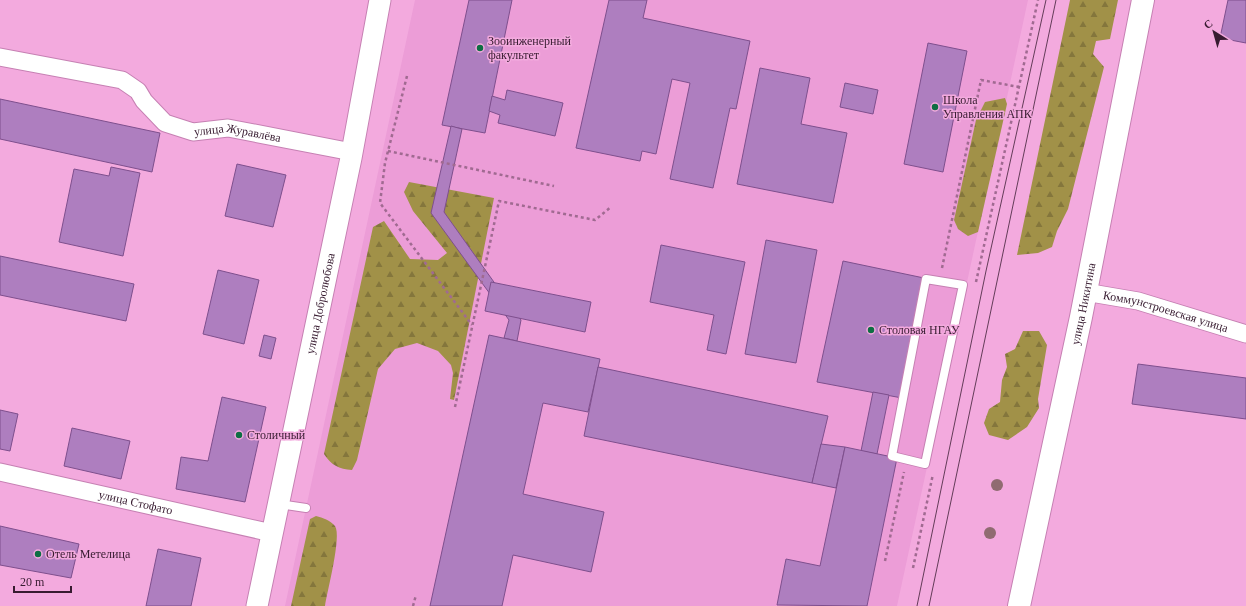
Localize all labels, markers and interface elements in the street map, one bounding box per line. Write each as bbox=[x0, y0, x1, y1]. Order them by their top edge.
north arrow bbox=[1194, 12, 1234, 52]
text: С bbox=[1201, 17, 1215, 31]
place label: Зооинженерный факультет bbox=[488, 34, 572, 62]
marker: Зооинженерный факультет bbox=[475, 43, 485, 53]
place label: Школа Управления АПК bbox=[943, 93, 1033, 121]
marker: Школа Управления АПК bbox=[930, 102, 940, 112]
street label: улица Журавлёва bbox=[193, 121, 283, 145]
street label: улица Добролюбова bbox=[303, 251, 338, 355]
street label: улица Никитина bbox=[1068, 261, 1099, 346]
street label: Коммунстроевская улица bbox=[1102, 288, 1230, 335]
place label: Столовая НГАУ bbox=[879, 323, 960, 337]
marker: Столовая НГАУ bbox=[866, 325, 876, 335]
place label: Столичный bbox=[247, 428, 306, 442]
marker: Столичный bbox=[234, 430, 244, 440]
street label: улица Стофато bbox=[97, 487, 174, 518]
place label: Отель Метелица bbox=[46, 547, 131, 561]
marker: Отель Метелица bbox=[33, 549, 43, 559]
scale bar bbox=[14, 568, 71, 594]
text: 20 m bbox=[20, 575, 45, 589]

